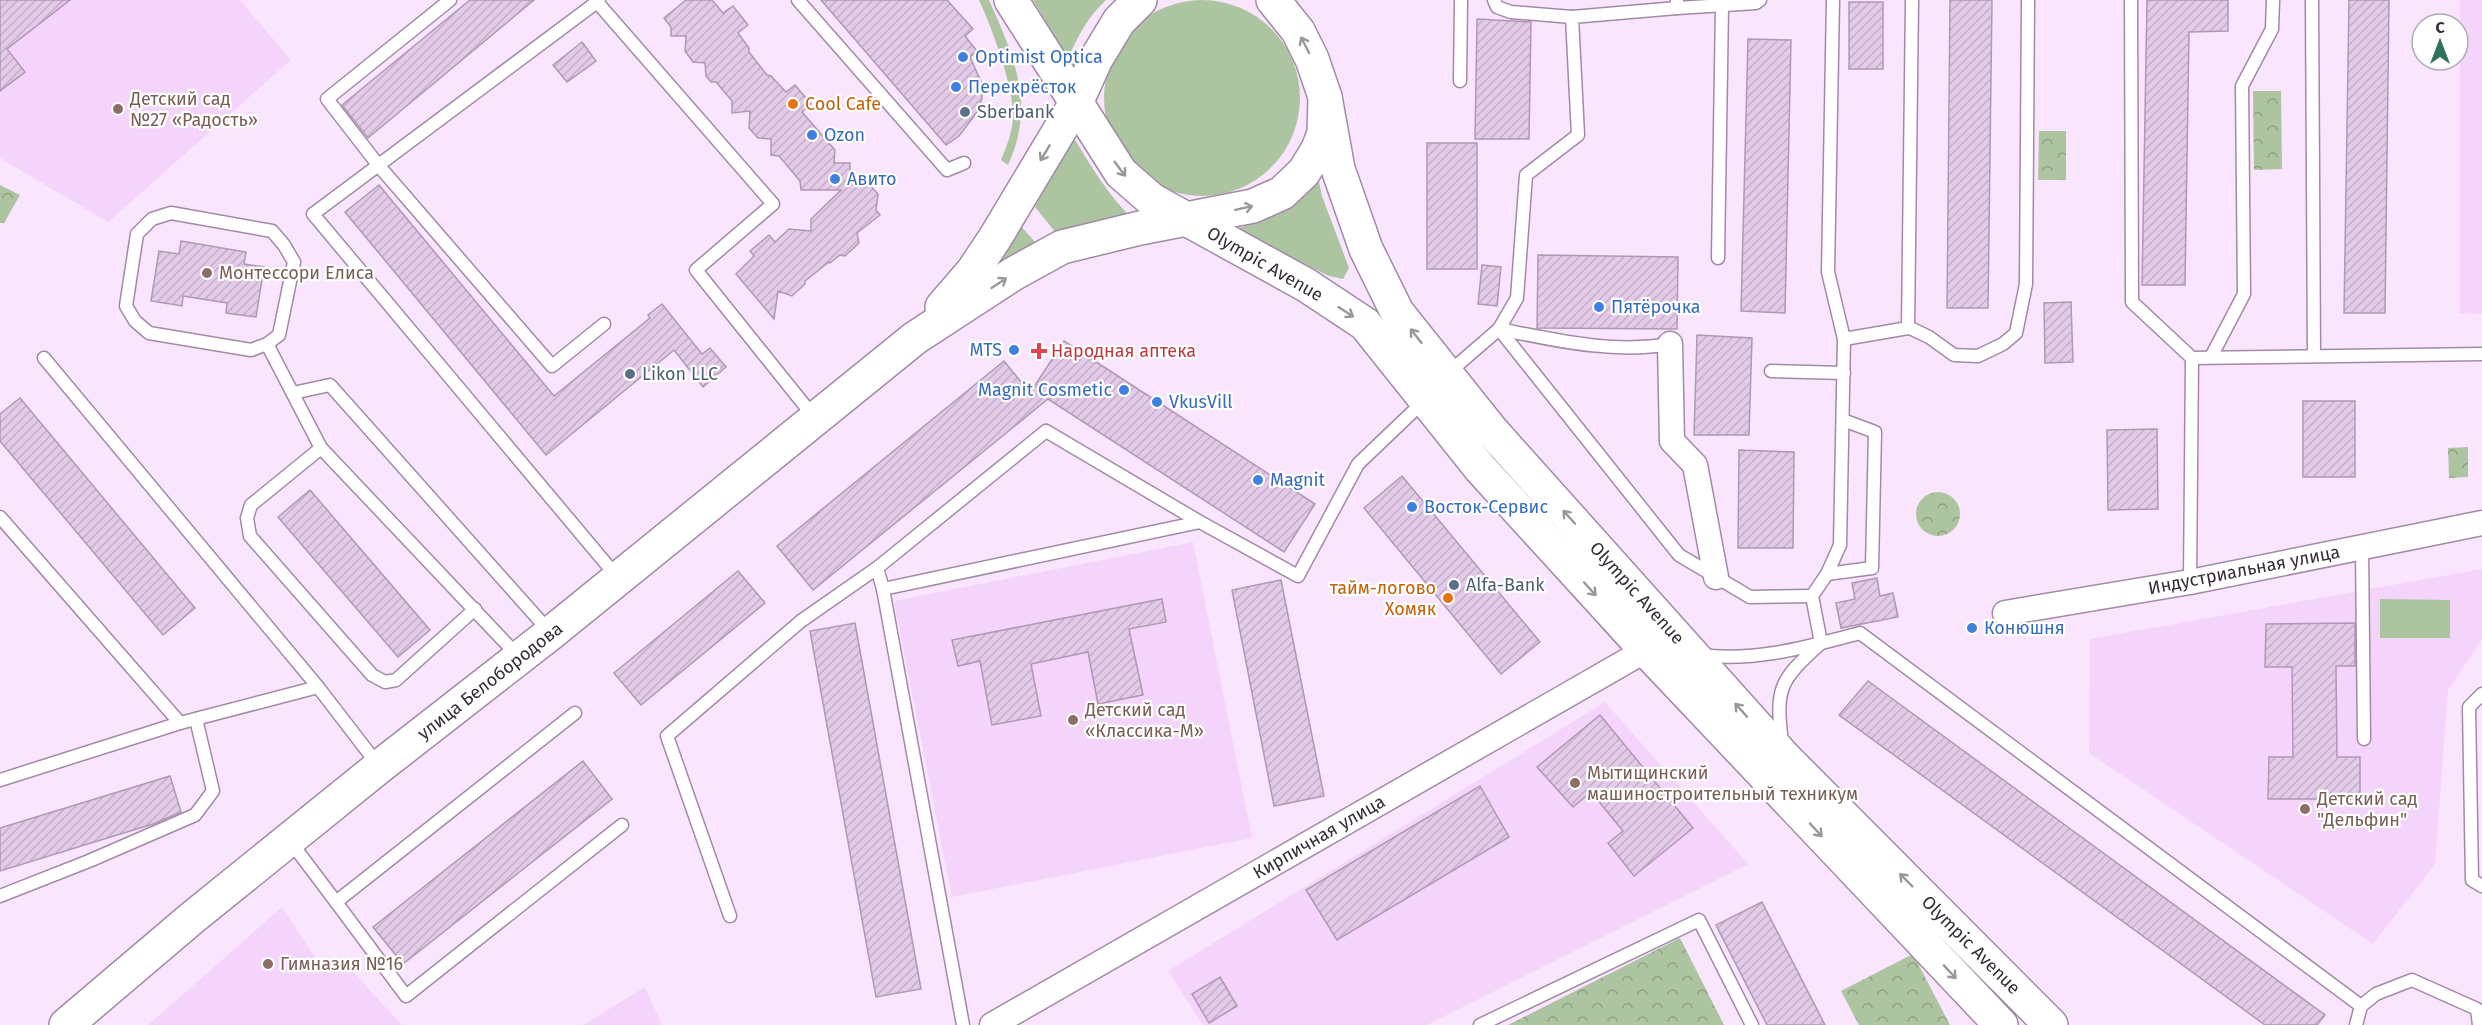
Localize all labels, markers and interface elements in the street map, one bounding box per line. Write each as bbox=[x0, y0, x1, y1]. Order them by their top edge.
north arrow bbox=[2410, 12, 2470, 72]
text: С bbox=[2435, 18, 2445, 37]
one-way arrow bbox=[1299, 36, 1311, 54]
place label: Optimist Optica bbox=[975, 46, 1103, 68]
marker: Optimist Optica bbox=[956, 50, 970, 64]
place label: Перекрёсток bbox=[968, 76, 1077, 98]
marker: Перекрёсток bbox=[949, 80, 963, 94]
place label: Детский сад №27 «Радость» bbox=[129, 88, 258, 131]
place label: Cool Cafe bbox=[805, 93, 881, 115]
marker: Cool Cafe bbox=[786, 97, 800, 111]
place label: Sberbank bbox=[977, 101, 1055, 123]
marker: Детский сад №27 «Радость» bbox=[111, 102, 125, 116]
marker: Sberbank bbox=[958, 105, 972, 119]
place label: Ozon bbox=[824, 124, 865, 146]
marker: Ozon bbox=[805, 128, 819, 142]
one-way arrow bbox=[1039, 144, 1051, 161]
one-way arrow bbox=[1113, 161, 1126, 177]
place label: Авито bbox=[847, 168, 896, 190]
marker: Авито bbox=[828, 172, 842, 186]
one-way arrow bbox=[1234, 201, 1253, 213]
street label: Olympic Avenue bbox=[1203, 222, 1327, 306]
place label: Монтессори Елиса bbox=[219, 262, 374, 284]
marker: Монтессори Елиса bbox=[200, 266, 214, 280]
one-way arrow bbox=[991, 277, 1007, 289]
place label: Пятёрочка bbox=[1611, 296, 1701, 318]
marker: Пятёрочка bbox=[1592, 300, 1606, 314]
one-way arrow bbox=[1337, 305, 1354, 318]
one-way arrow bbox=[1410, 329, 1423, 345]
place label: MTS bbox=[969, 339, 1002, 361]
place label: Народная аптека bbox=[1051, 340, 1196, 362]
marker: MTS bbox=[1007, 343, 1021, 357]
marker: Народная аптека bbox=[1032, 344, 1046, 358]
place label: Likon LLC bbox=[642, 363, 718, 385]
marker: Likon LLC bbox=[623, 367, 637, 381]
place label: Magnit Cosmetic bbox=[978, 379, 1112, 401]
marker: Magnit Cosmetic bbox=[1117, 383, 1131, 397]
place label: VkusVill bbox=[1169, 391, 1233, 413]
marker: VkusVill bbox=[1150, 395, 1164, 409]
place label: Magnit bbox=[1270, 469, 1326, 491]
marker: Magnit bbox=[1251, 473, 1265, 487]
place label: Восток-Сервис bbox=[1424, 496, 1548, 518]
marker: Восток-Сервис bbox=[1405, 500, 1419, 514]
one-way arrow bbox=[1562, 510, 1576, 525]
street label: Olympic Avenue bbox=[1585, 537, 1689, 649]
street label: Индустриальная улица bbox=[2146, 541, 2342, 599]
place label: Alfa-Bank bbox=[1466, 574, 1545, 596]
place label: тайм-логово Хомяк bbox=[1330, 577, 1437, 620]
marker: Alfa-Bank bbox=[1447, 578, 1461, 592]
one-way arrow bbox=[1583, 581, 1597, 596]
marker: тайм-логово Хомяк bbox=[1441, 591, 1455, 605]
place label: Конюшня bbox=[1984, 617, 2065, 639]
street label: улица Белобородова bbox=[413, 618, 567, 744]
marker: Конюшня bbox=[1965, 621, 1979, 635]
place label: Детский сад «Классика-М» bbox=[1084, 699, 1204, 742]
one-way arrow bbox=[1734, 702, 1748, 717]
marker: Детский сад «Классика-М» bbox=[1066, 713, 1080, 727]
place label: Мытищинский машиностроительный техникум bbox=[1587, 762, 1858, 805]
marker: Мытищинский машиностроительный техникум bbox=[1568, 776, 1582, 790]
place label: Детский сад "Дельфин" bbox=[2316, 788, 2418, 831]
street label: Кирпичная улица bbox=[1249, 790, 1389, 884]
marker: Детский сад "Дельфин" bbox=[2298, 802, 2312, 816]
one-way arrow bbox=[1809, 822, 1823, 837]
one-way arrow bbox=[1898, 872, 1913, 887]
street label: Olympic Avenue bbox=[1917, 891, 2025, 999]
place label: Гимназия №16 bbox=[280, 953, 403, 975]
marker: Гимназия №16 bbox=[261, 957, 275, 971]
one-way arrow bbox=[1943, 964, 1957, 979]

